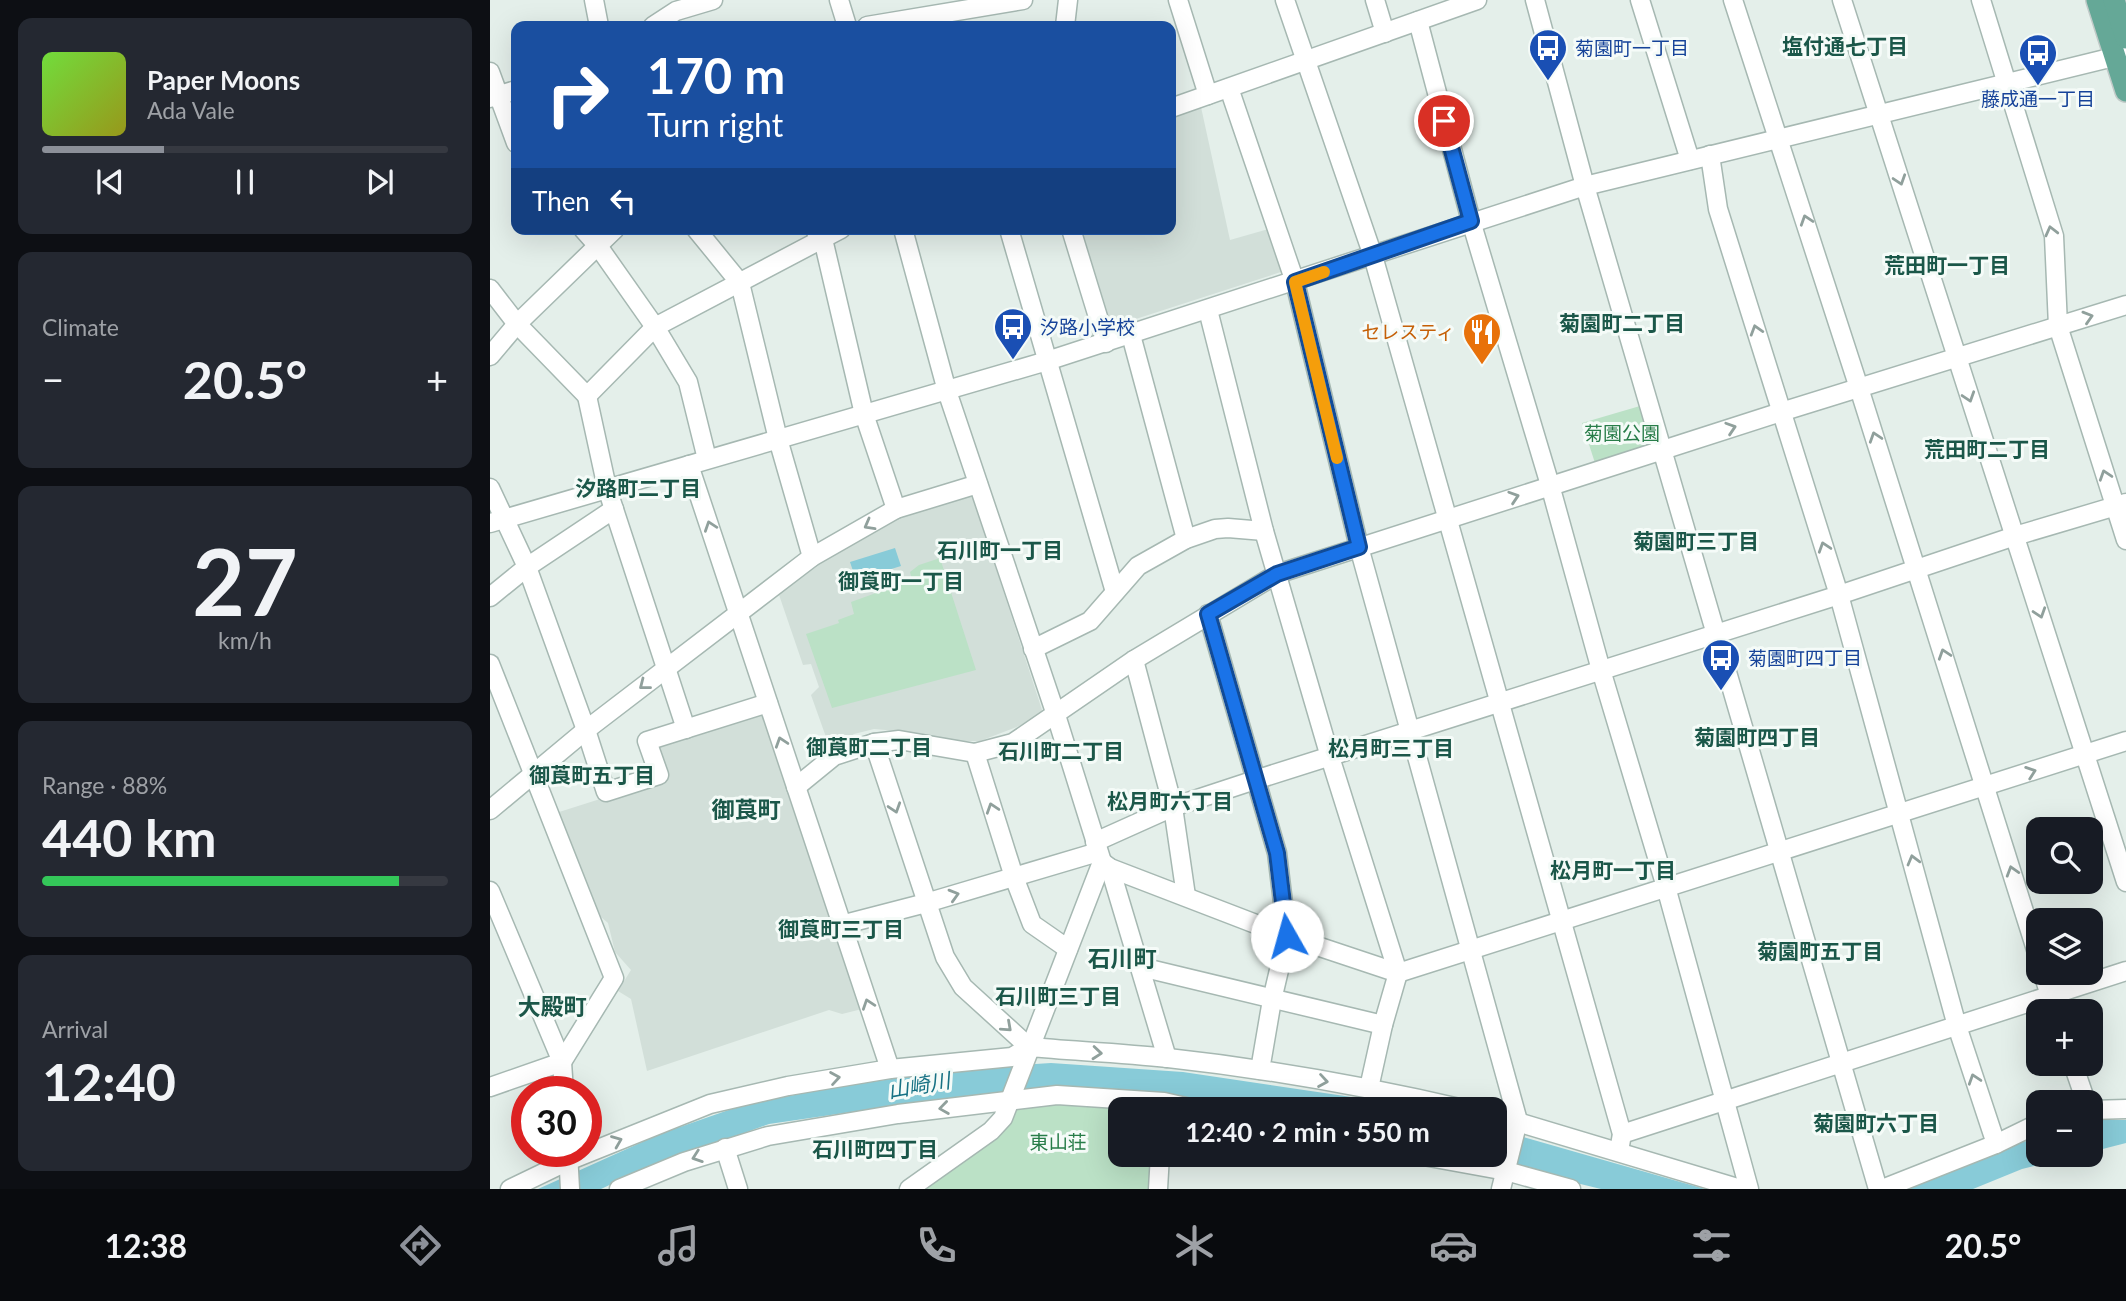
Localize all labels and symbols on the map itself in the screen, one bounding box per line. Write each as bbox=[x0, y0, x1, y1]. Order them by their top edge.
bus stop icon: 菊園町一丁目 bbox=[1527, 27, 1569, 82]
bus stop icon: 藤成通一丁目 bbox=[2017, 32, 2059, 87]
district label: 塩付通七丁目 bbox=[1782, 33, 1908, 58]
place label: 菊園町一丁目 bbox=[1575, 36, 1689, 59]
place label: 藤成通一丁目 bbox=[1981, 87, 2095, 110]
pin bbox=[1414, 91, 1474, 151]
one-way arrow bbox=[1891, 174, 1906, 186]
one-way arrow bbox=[1800, 214, 1814, 227]
one-way arrow bbox=[2045, 225, 2059, 237]
district label: 荒田町一丁目 bbox=[1884, 252, 2010, 277]
bus stop icon: 汐路小学校 bbox=[992, 306, 1034, 361]
district label: 菊園町二丁目 bbox=[1559, 310, 1685, 335]
one-way arrow bbox=[2082, 310, 2094, 325]
restaurant icon: セレスティ bbox=[1461, 311, 1503, 366]
place label: 汐路小学校 bbox=[1040, 315, 1135, 338]
place label: セレスティ bbox=[1361, 320, 1455, 343]
one-way arrow bbox=[1749, 324, 1764, 336]
one-way arrow bbox=[1961, 390, 1975, 402]
park label: 菊園公園 bbox=[1584, 421, 1660, 444]
one-way arrow bbox=[1724, 422, 1736, 436]
one-way arrow bbox=[1869, 431, 1883, 443]
district label: 荒田町二丁目 bbox=[1924, 436, 2050, 461]
one-way arrow bbox=[2099, 469, 2113, 482]
district label: 汐路町二丁目 bbox=[575, 475, 701, 500]
one-way arrow bbox=[1507, 491, 1519, 505]
one-way arrow bbox=[863, 517, 876, 530]
one-way arrow bbox=[704, 520, 718, 532]
district label: 菊園町三丁目 bbox=[1633, 528, 1759, 553]
district label: 石川町一丁目 bbox=[937, 537, 1063, 562]
one-way arrow bbox=[1818, 541, 1832, 554]
district label: 御莨町一丁目 bbox=[838, 568, 964, 593]
one-way arrow bbox=[2032, 606, 2046, 619]
bus stop icon: 菊園町四丁目 bbox=[1700, 637, 1742, 692]
place label: 菊園町四丁目 bbox=[1748, 646, 1862, 669]
one-way arrow bbox=[1937, 648, 1952, 660]
one-way arrow bbox=[639, 677, 652, 690]
district label: 菊園町四丁目 bbox=[1694, 724, 1820, 749]
district label: 御莨町二丁目 bbox=[806, 734, 932, 759]
district label: 松月町三丁目 bbox=[1328, 735, 1454, 760]
one-way arrow bbox=[775, 736, 789, 748]
district label: 石川町二丁目 bbox=[998, 738, 1124, 763]
district label: 御莨町五丁目 bbox=[529, 762, 655, 787]
one-way arrow bbox=[2024, 766, 2037, 780]
district label: 松月町六丁目 bbox=[1107, 788, 1233, 813]
district label: 御莨町 bbox=[712, 795, 781, 823]
one-way arrow bbox=[887, 801, 901, 813]
one-way arrow bbox=[986, 803, 1001, 815]
one-way arrow bbox=[1907, 854, 1921, 866]
district label: 松月町一丁目 bbox=[1550, 857, 1676, 882]
one-way arrow bbox=[2005, 865, 2020, 877]
one-way arrow bbox=[948, 888, 960, 903]
position arrow bbox=[1250, 899, 1324, 973]
district label: 御莨町三丁目 bbox=[778, 916, 904, 941]
district label: 菊園町五丁目 bbox=[1757, 938, 1883, 963]
district label: 石川町 bbox=[1088, 944, 1157, 972]
district label: 石川町三丁目 bbox=[995, 983, 1121, 1008]
district label: 大殿町 bbox=[518, 992, 587, 1020]
one-way arrow bbox=[862, 999, 876, 1011]
one-way arrow bbox=[999, 1019, 1012, 1031]
one-way arrow bbox=[1092, 1045, 1103, 1060]
water label: 山崎川 bbox=[886, 1066, 954, 1102]
one-way arrow bbox=[829, 1071, 841, 1086]
one-way arrow bbox=[1317, 1073, 1329, 1088]
one-way arrow bbox=[1968, 1073, 1982, 1086]
speed limit sign: 30 bbox=[511, 1076, 602, 1167]
one-way arrow bbox=[938, 1100, 950, 1115]
district label: 菊園町六丁目 bbox=[1813, 1110, 1939, 1135]
park label: 東山荘 bbox=[1029, 1130, 1087, 1153]
one-way arrow bbox=[611, 1136, 623, 1150]
district label: 石川町四丁目 bbox=[812, 1136, 938, 1161]
one-way arrow bbox=[692, 1149, 704, 1164]

